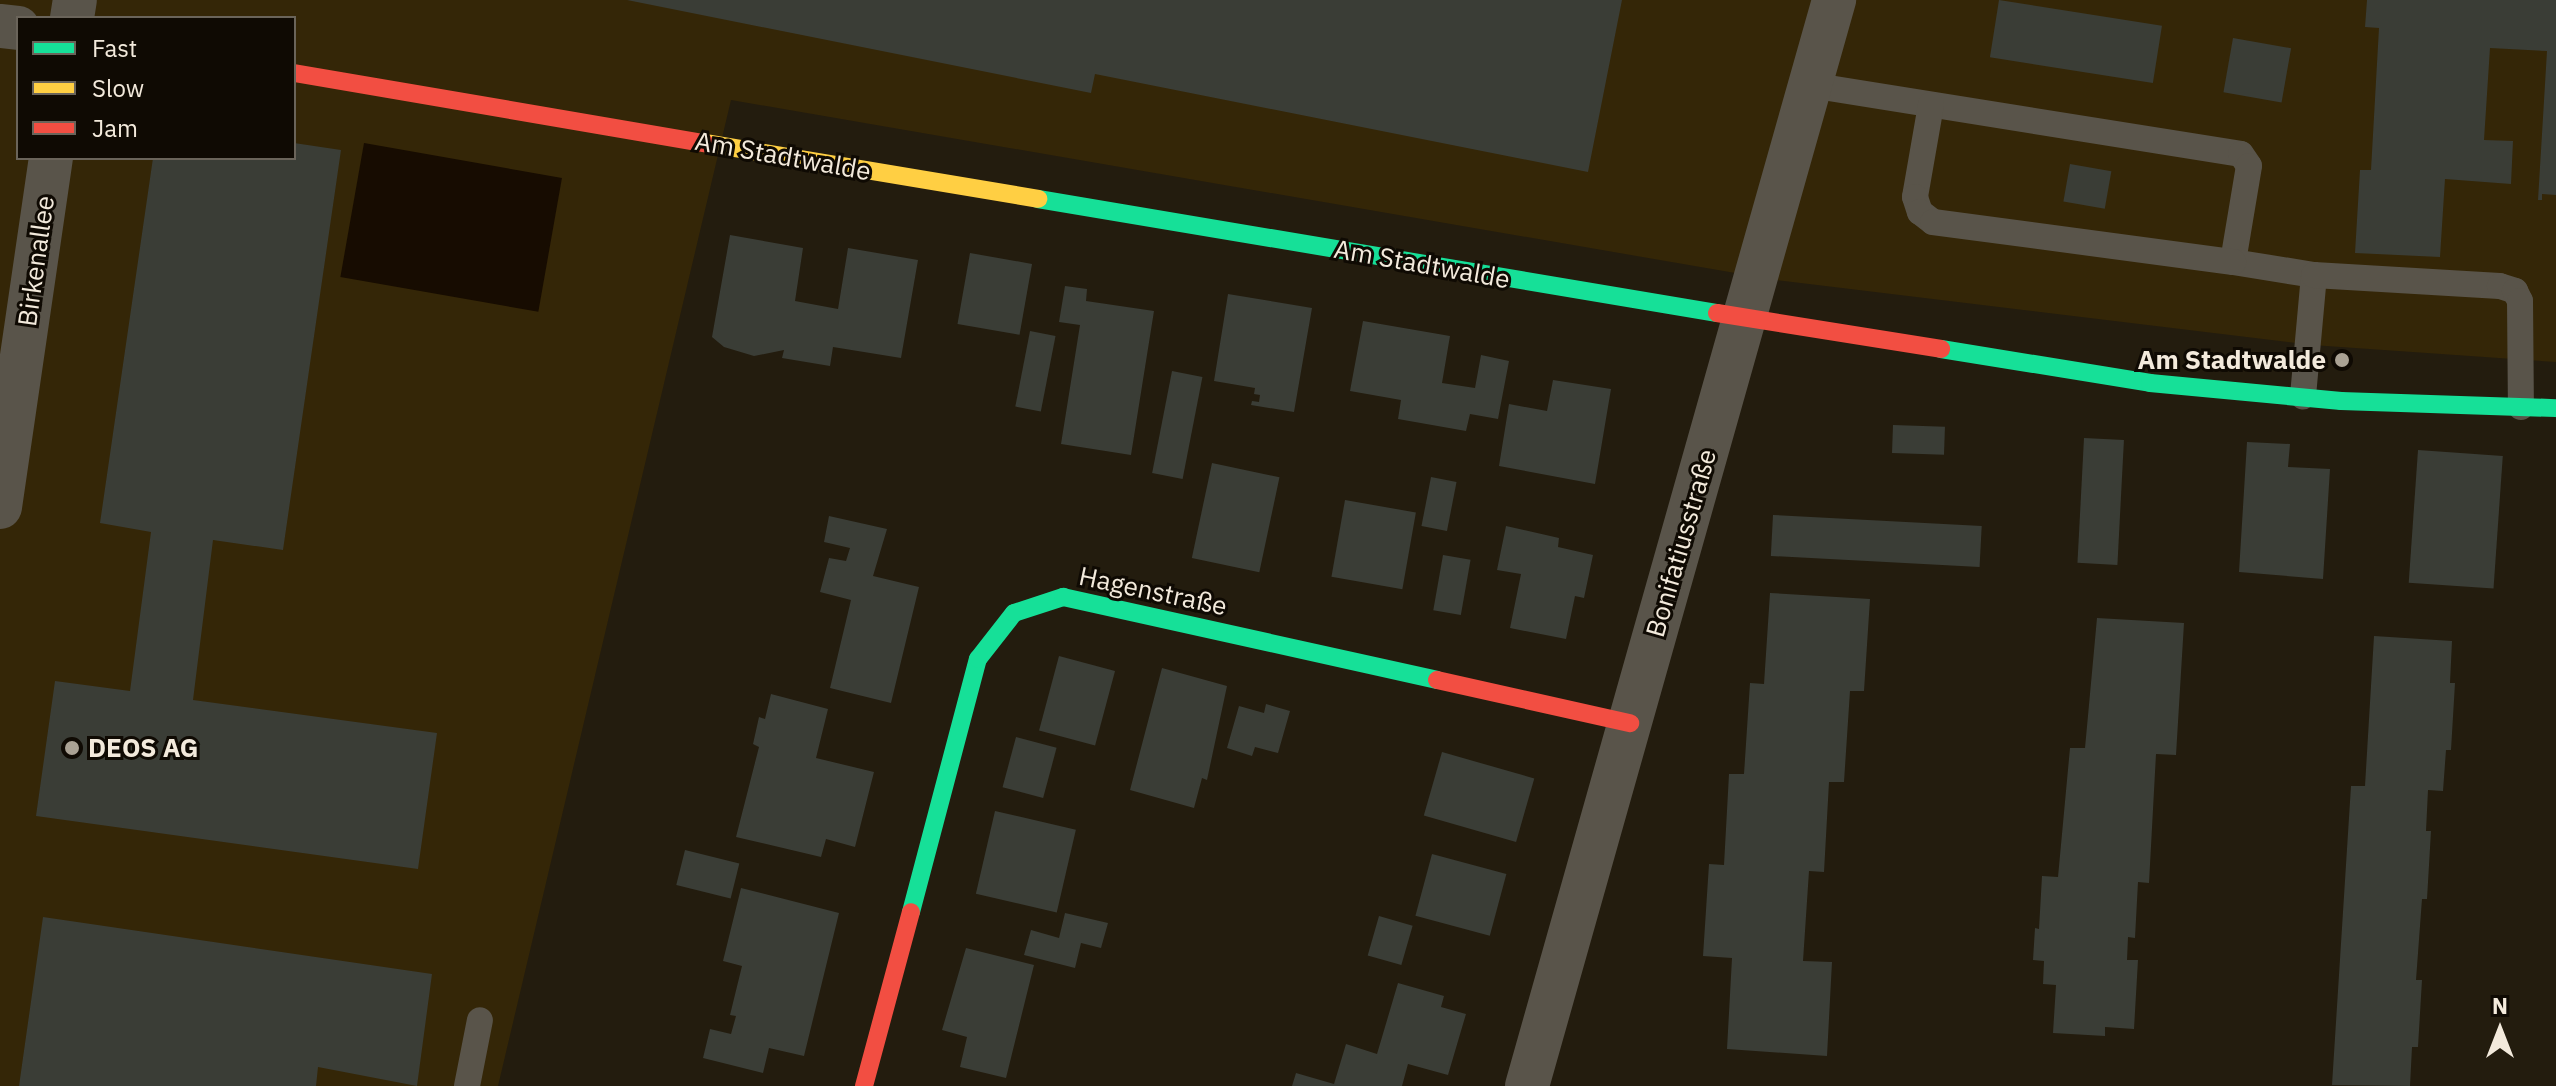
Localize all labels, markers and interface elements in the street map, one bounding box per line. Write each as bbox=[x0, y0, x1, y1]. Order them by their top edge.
legend bbox=[16, 16, 296, 160]
text: Fast bbox=[92, 32, 137, 64]
text: Slow bbox=[92, 72, 144, 104]
text: Jam bbox=[92, 112, 138, 144]
street label: Am Stadtwalde bbox=[693, 125, 873, 187]
street label: Birkenallee bbox=[11, 194, 61, 328]
street label: Am Stadtwalde bbox=[1332, 233, 1512, 295]
place label: Am Stadtwalde bbox=[2138, 344, 2326, 376]
marker: Am Stadtwalde bbox=[2333, 351, 2351, 369]
street label: Bonifatiusstraße bbox=[1639, 446, 1723, 640]
street label: Hagenstraße bbox=[1076, 560, 1230, 622]
place label: DEOS AG bbox=[88, 732, 198, 764]
marker: DEOS AG bbox=[63, 739, 81, 757]
north arrow bbox=[2460, 990, 2540, 1070]
text: N bbox=[2492, 991, 2508, 1020]

